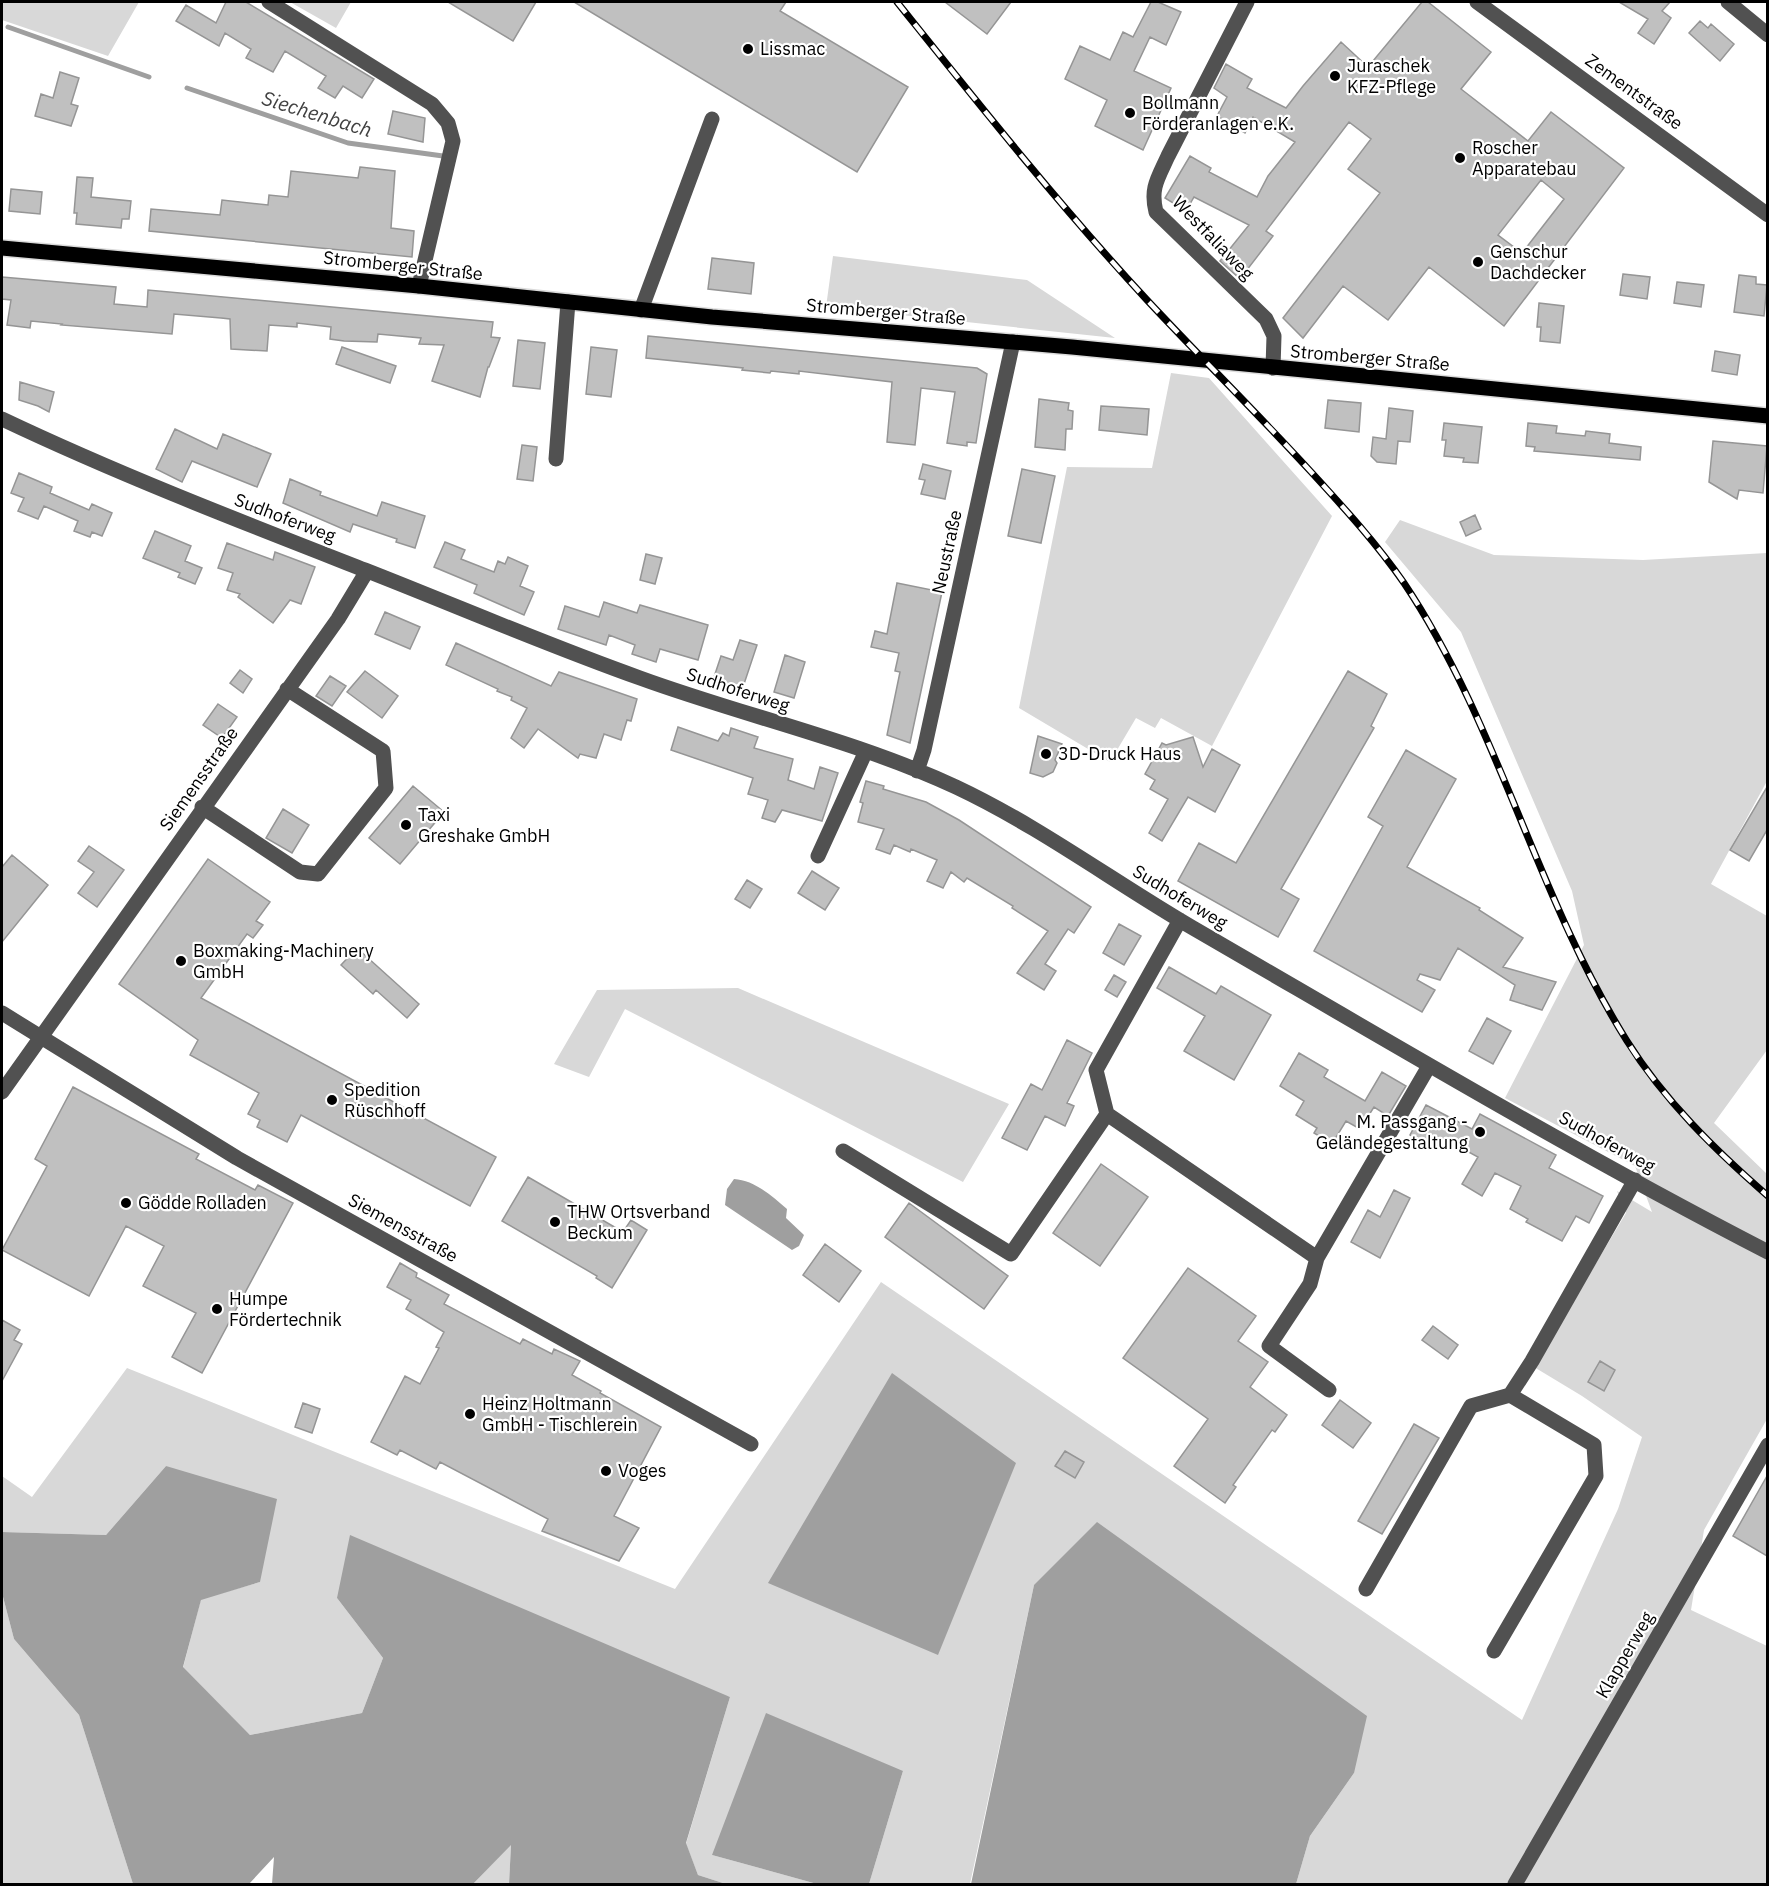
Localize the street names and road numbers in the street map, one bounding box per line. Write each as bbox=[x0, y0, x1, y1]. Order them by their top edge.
street label: Zementstraße bbox=[1581, 49, 1688, 135]
street label: Westfaliaweg bbox=[1168, 191, 1259, 285]
street label: Stromberger Straße bbox=[322, 246, 484, 285]
street label: Stromberger Straße bbox=[805, 293, 967, 330]
street label: Stromberger Straße bbox=[1289, 339, 1451, 376]
street label: Sudhoferweg bbox=[231, 488, 340, 548]
street label: Neustraße bbox=[926, 508, 967, 596]
street label: Sudhoferweg bbox=[684, 662, 793, 717]
street label: Siemensstraße bbox=[154, 722, 243, 835]
street label: Sudhoferweg bbox=[1129, 859, 1232, 934]
street label: Sudhoferweg bbox=[1555, 1106, 1660, 1178]
street label: Siemensstraße bbox=[344, 1188, 462, 1267]
street label: Klapperweg bbox=[1590, 1607, 1659, 1702]

